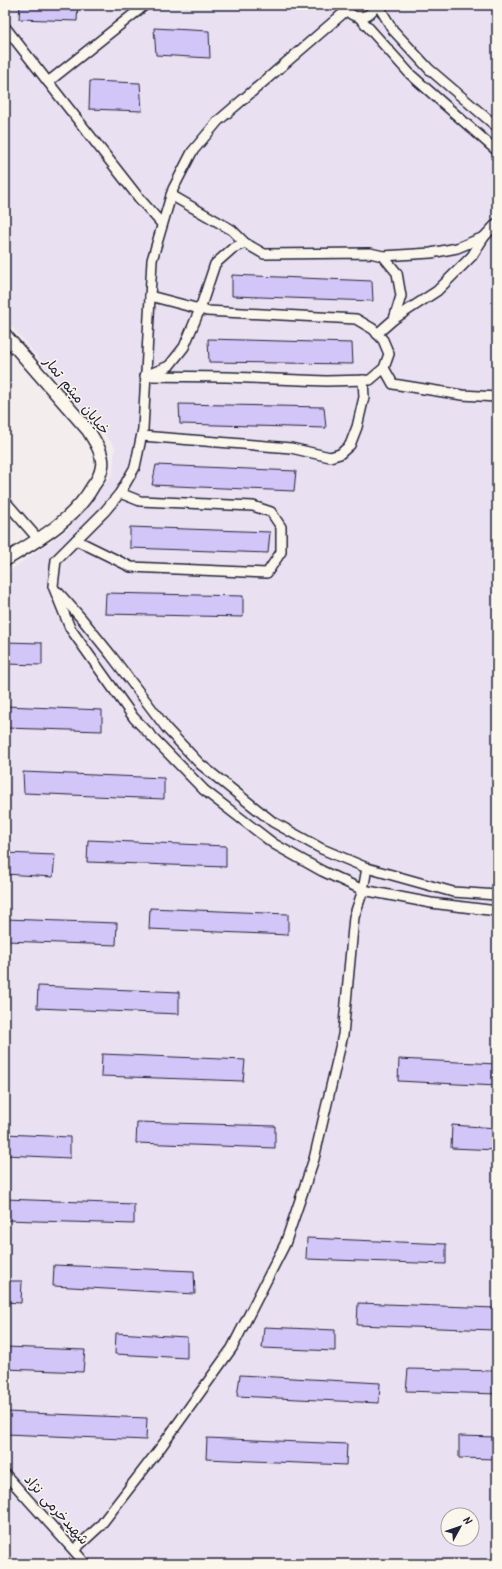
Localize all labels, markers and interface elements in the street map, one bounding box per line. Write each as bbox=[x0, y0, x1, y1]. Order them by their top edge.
street label: خیابان میثم تمار bbox=[37, 351, 115, 440]
street label: شهیدخرمی نژاد bbox=[18, 1470, 94, 1550]
north arrow bbox=[440, 1507, 480, 1547]
text: N bbox=[458, 1513, 476, 1530]

